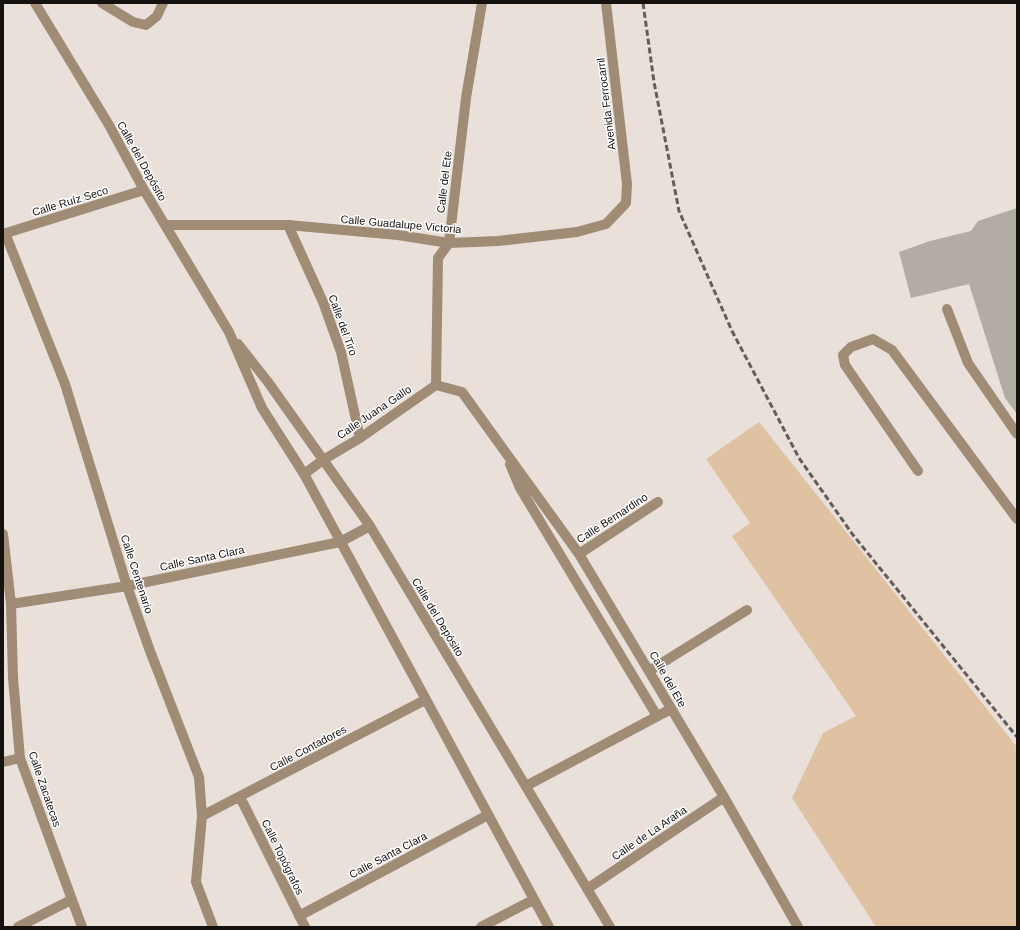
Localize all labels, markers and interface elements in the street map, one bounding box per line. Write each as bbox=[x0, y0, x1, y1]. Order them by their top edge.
street label: Avenida Ferrocarril bbox=[594, 57, 618, 151]
street label: Calle del Depósito bbox=[115, 119, 169, 203]
street label: Calle del Ete bbox=[434, 150, 454, 214]
street label: Calle Ruíz Seco bbox=[31, 184, 109, 218]
street label: Calle Guadalupe Victoria bbox=[340, 213, 463, 235]
street label: Calle del Tiro bbox=[326, 293, 360, 357]
street label: Calle Juana Gallo bbox=[335, 383, 413, 441]
street label: Calle Bernardino bbox=[574, 491, 650, 545]
street label: Calle Centenario bbox=[119, 533, 155, 615]
street label: Calle Santa Clara bbox=[159, 543, 246, 573]
street label: Calle del Depósito bbox=[410, 576, 466, 658]
street label: Calle del Ete bbox=[647, 649, 689, 709]
street label: Calle Contadores bbox=[268, 723, 349, 773]
street label: Calle Zacatecas bbox=[26, 750, 64, 829]
street label: Calle de La Araña bbox=[609, 803, 689, 862]
street label: Calle Topógrafos bbox=[260, 817, 307, 897]
street label: Calle Santa Clara bbox=[347, 829, 430, 881]

